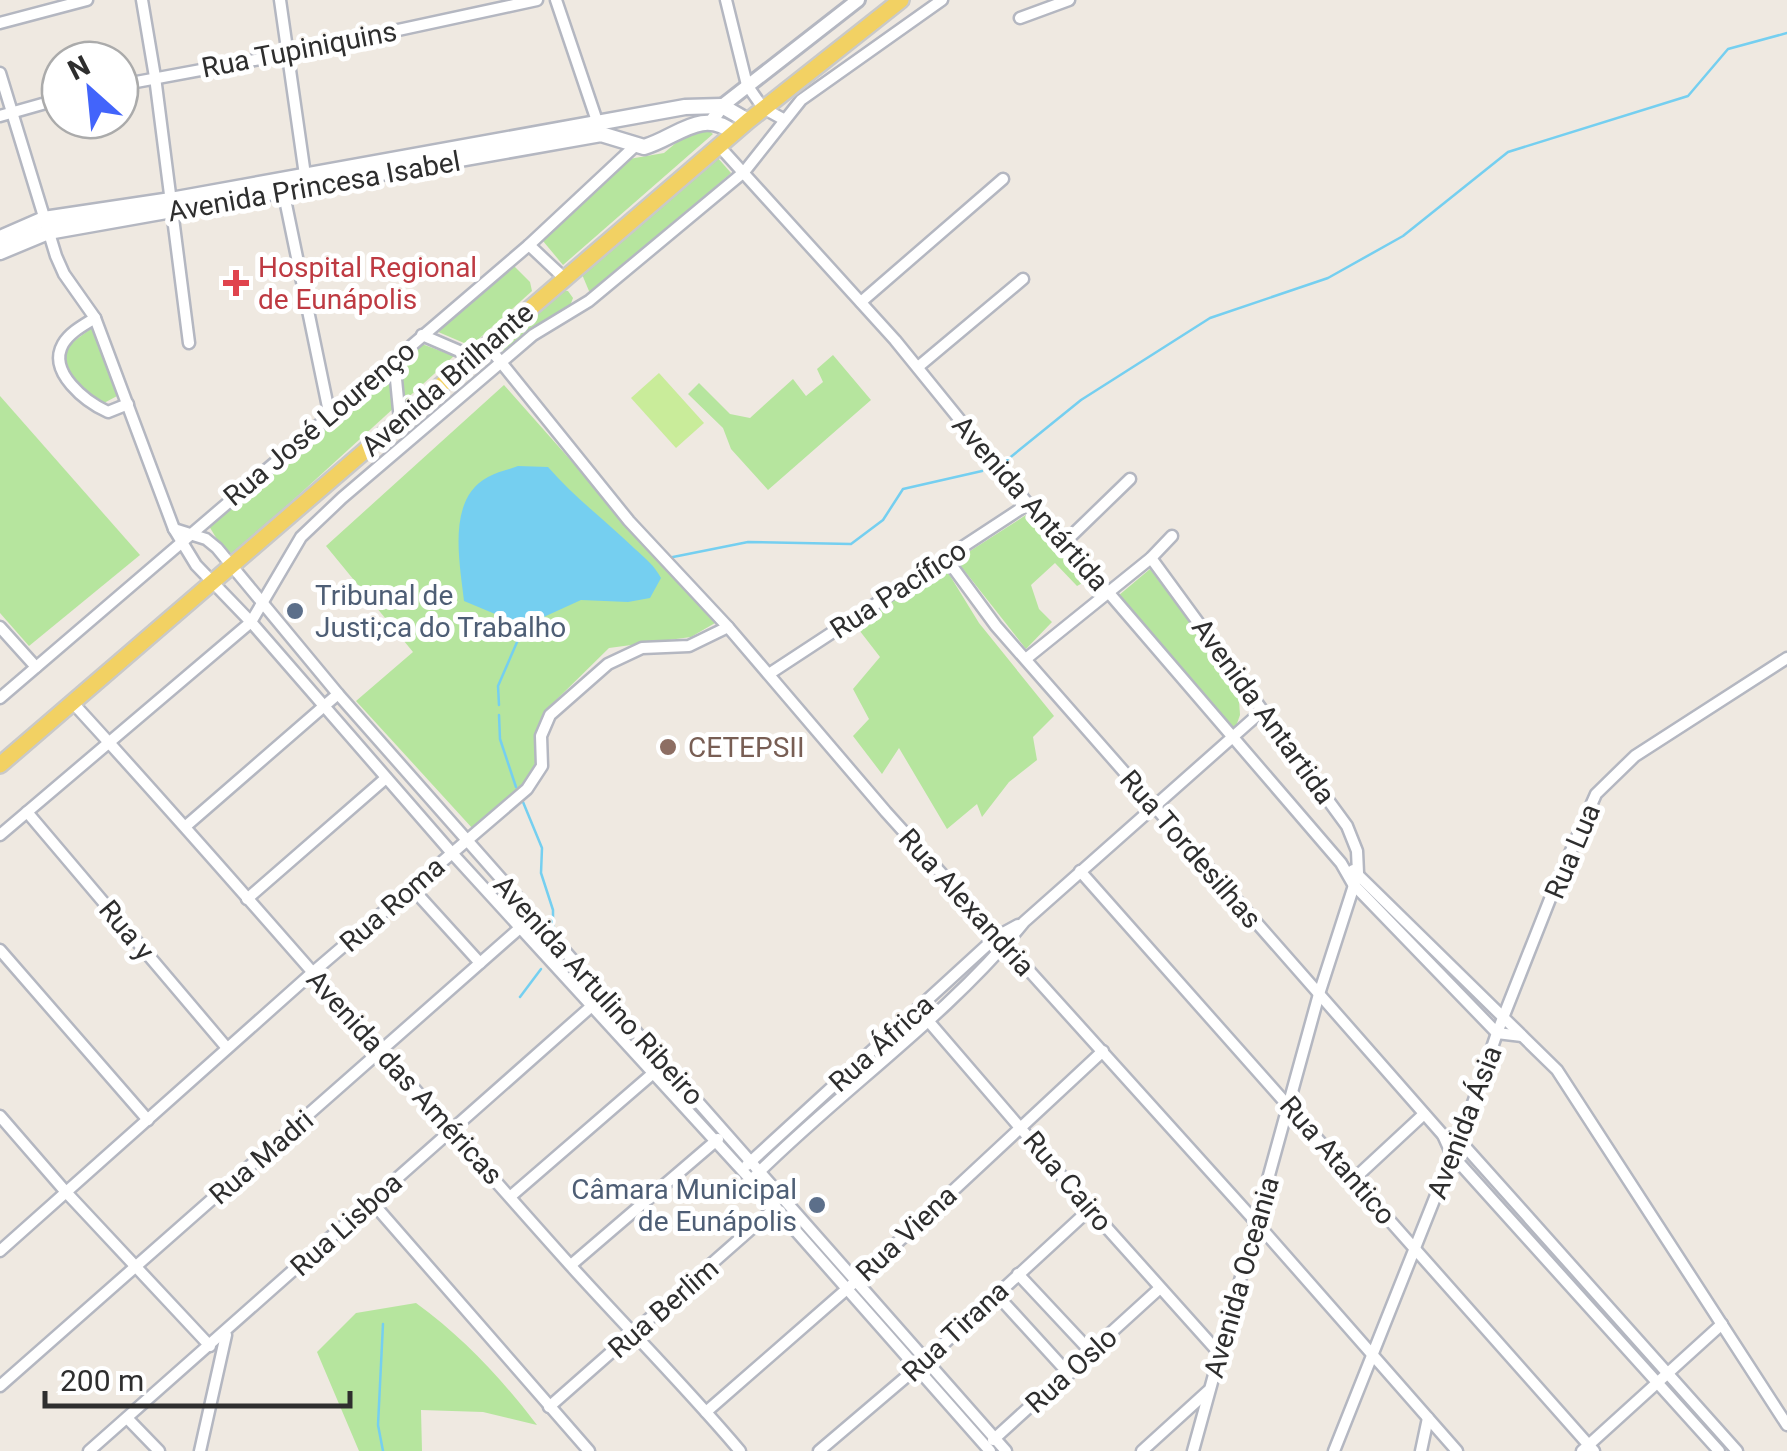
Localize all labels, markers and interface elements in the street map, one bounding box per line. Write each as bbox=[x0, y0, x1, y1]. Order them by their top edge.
street label: Rua Tupiniquins bbox=[199, 14, 399, 85]
north arrow bbox=[40, 40, 140, 140]
text: N bbox=[63, 49, 95, 87]
street label: Avenida Princesa Isabel bbox=[165, 145, 463, 228]
place label: Hospital Regional de Eunápolis bbox=[258, 251, 477, 316]
marker: Hospital Regional de Eunápolis bbox=[223, 270, 249, 296]
street label: Avenida Brilhante bbox=[355, 296, 540, 463]
street label: Rua José Lourenço bbox=[217, 334, 422, 513]
street label: Avenida Antártida bbox=[946, 409, 1116, 598]
street label: Rua Pacífico bbox=[824, 533, 972, 646]
place label: Tribunal de Justi;ca do Trabalho bbox=[315, 579, 566, 644]
marker: Tribunal de Justi;ca do Trabalho bbox=[284, 600, 306, 622]
street label: Avenida Antartida bbox=[1185, 612, 1342, 811]
place label: CETEPSII bbox=[688, 731, 805, 764]
marker: CETEPSII bbox=[657, 736, 679, 758]
street label: Rua Tordesilhas bbox=[1113, 764, 1268, 935]
street label: Rua Lua bbox=[1538, 799, 1607, 904]
street label: Rua Alexandria bbox=[892, 822, 1041, 983]
street label: Rua Roma bbox=[333, 850, 451, 959]
street label: Avenida Artulino Ribeiro bbox=[487, 869, 710, 1112]
street label: Rua y bbox=[92, 894, 161, 967]
street label: Avenida das Américas bbox=[300, 963, 509, 1191]
street label: Rua África bbox=[822, 988, 940, 1099]
street label: Avenida Ásia bbox=[1420, 1041, 1509, 1203]
street label: Rua Atantico bbox=[1273, 1089, 1402, 1231]
street label: Rua Madri bbox=[203, 1103, 320, 1211]
street label: Rua Cairo bbox=[1016, 1125, 1119, 1238]
street label: Rua Lisboa bbox=[284, 1166, 409, 1283]
place label: Câmara Municipal de Eunápolis bbox=[571, 1173, 797, 1238]
street label: Avenida Oceania bbox=[1197, 1173, 1286, 1381]
street label: Rua Viena bbox=[849, 1179, 963, 1288]
marker: Câmara Municipal de Eunápolis bbox=[806, 1194, 828, 1216]
street label: Rua Berlim bbox=[602, 1252, 725, 1365]
street label: Rua Tirana bbox=[896, 1274, 1015, 1389]
street label: Rua Oslo bbox=[1019, 1321, 1124, 1420]
scale bar bbox=[45, 1346, 350, 1408]
text: 200 m bbox=[60, 1363, 144, 1398]

